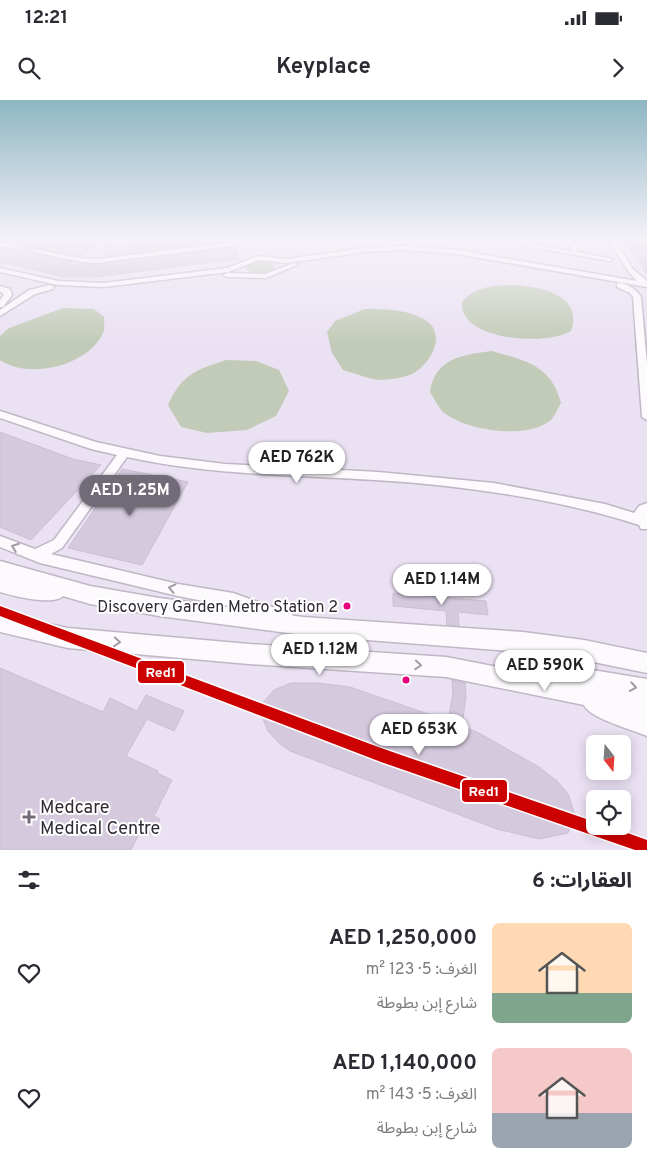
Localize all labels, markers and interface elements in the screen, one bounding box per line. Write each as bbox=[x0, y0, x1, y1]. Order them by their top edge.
text: 12:21 bbox=[25, 6, 68, 30]
icon: search bbox=[15, 54, 43, 82]
text: Keyplace bbox=[276, 54, 371, 81]
icon: forward bbox=[604, 54, 632, 82]
pin: AED 762K bbox=[245, 442, 349, 484]
text: AED 762K bbox=[259, 448, 335, 468]
pin: AED 1.25M bbox=[73, 474, 187, 517]
text: AED 1.25M bbox=[90, 481, 170, 501]
one-way arrow bbox=[11, 543, 20, 554]
pin: AED 1.14M bbox=[385, 564, 499, 606]
text: AED 1.14M bbox=[404, 570, 480, 590]
one-way arrow bbox=[168, 584, 177, 594]
place label: Discovery Garden Metro Station 2 bbox=[97, 598, 338, 618]
marker: Discovery Garden Metro Station 2 bbox=[342, 601, 352, 611]
pin: AED 1.12M bbox=[263, 634, 377, 676]
one-way arrow bbox=[113, 636, 121, 647]
text: AED 1.12M bbox=[282, 640, 358, 660]
pin: AED 590K bbox=[493, 650, 597, 692]
text: AED 590K bbox=[506, 656, 584, 676]
one-way arrow bbox=[415, 659, 423, 670]
line badge: Red1 bbox=[137, 660, 185, 684]
text: Red1 bbox=[146, 665, 176, 682]
unlabelled marker bbox=[401, 675, 411, 685]
one-way arrow bbox=[629, 681, 638, 691]
pin: AED 653K bbox=[367, 714, 471, 756]
text: AED 653K bbox=[380, 720, 458, 740]
north arrow bbox=[586, 735, 631, 780]
map controls bbox=[586, 735, 631, 835]
line badge: Red1 bbox=[461, 779, 508, 803]
text: Red1 bbox=[469, 784, 499, 801]
button: locate bbox=[586, 790, 631, 835]
place label: Medcare Medical Centre bbox=[40, 797, 160, 841]
marker: Medcare Medical Centre bbox=[22, 810, 36, 824]
icon: filters bbox=[15, 866, 43, 894]
text: العقارات: 6 bbox=[532, 868, 632, 895]
text: AED 1,250,000 bbox=[329, 925, 477, 952]
icon: home bbox=[532, 943, 592, 1003]
icon: heart bbox=[15, 959, 43, 987]
text: الغرف: 5 · 123 m² bbox=[366, 960, 477, 980]
text: شارع إبن بطوطة bbox=[377, 994, 477, 1014]
text: AED 1,140,000 bbox=[333, 1050, 477, 1077]
icon: home bbox=[532, 1068, 592, 1128]
icon: heart bbox=[15, 1084, 43, 1112]
text: الغرف: 5 · 143 m² bbox=[366, 1085, 477, 1105]
text: شارع إبن بطوطة bbox=[377, 1119, 477, 1139]

